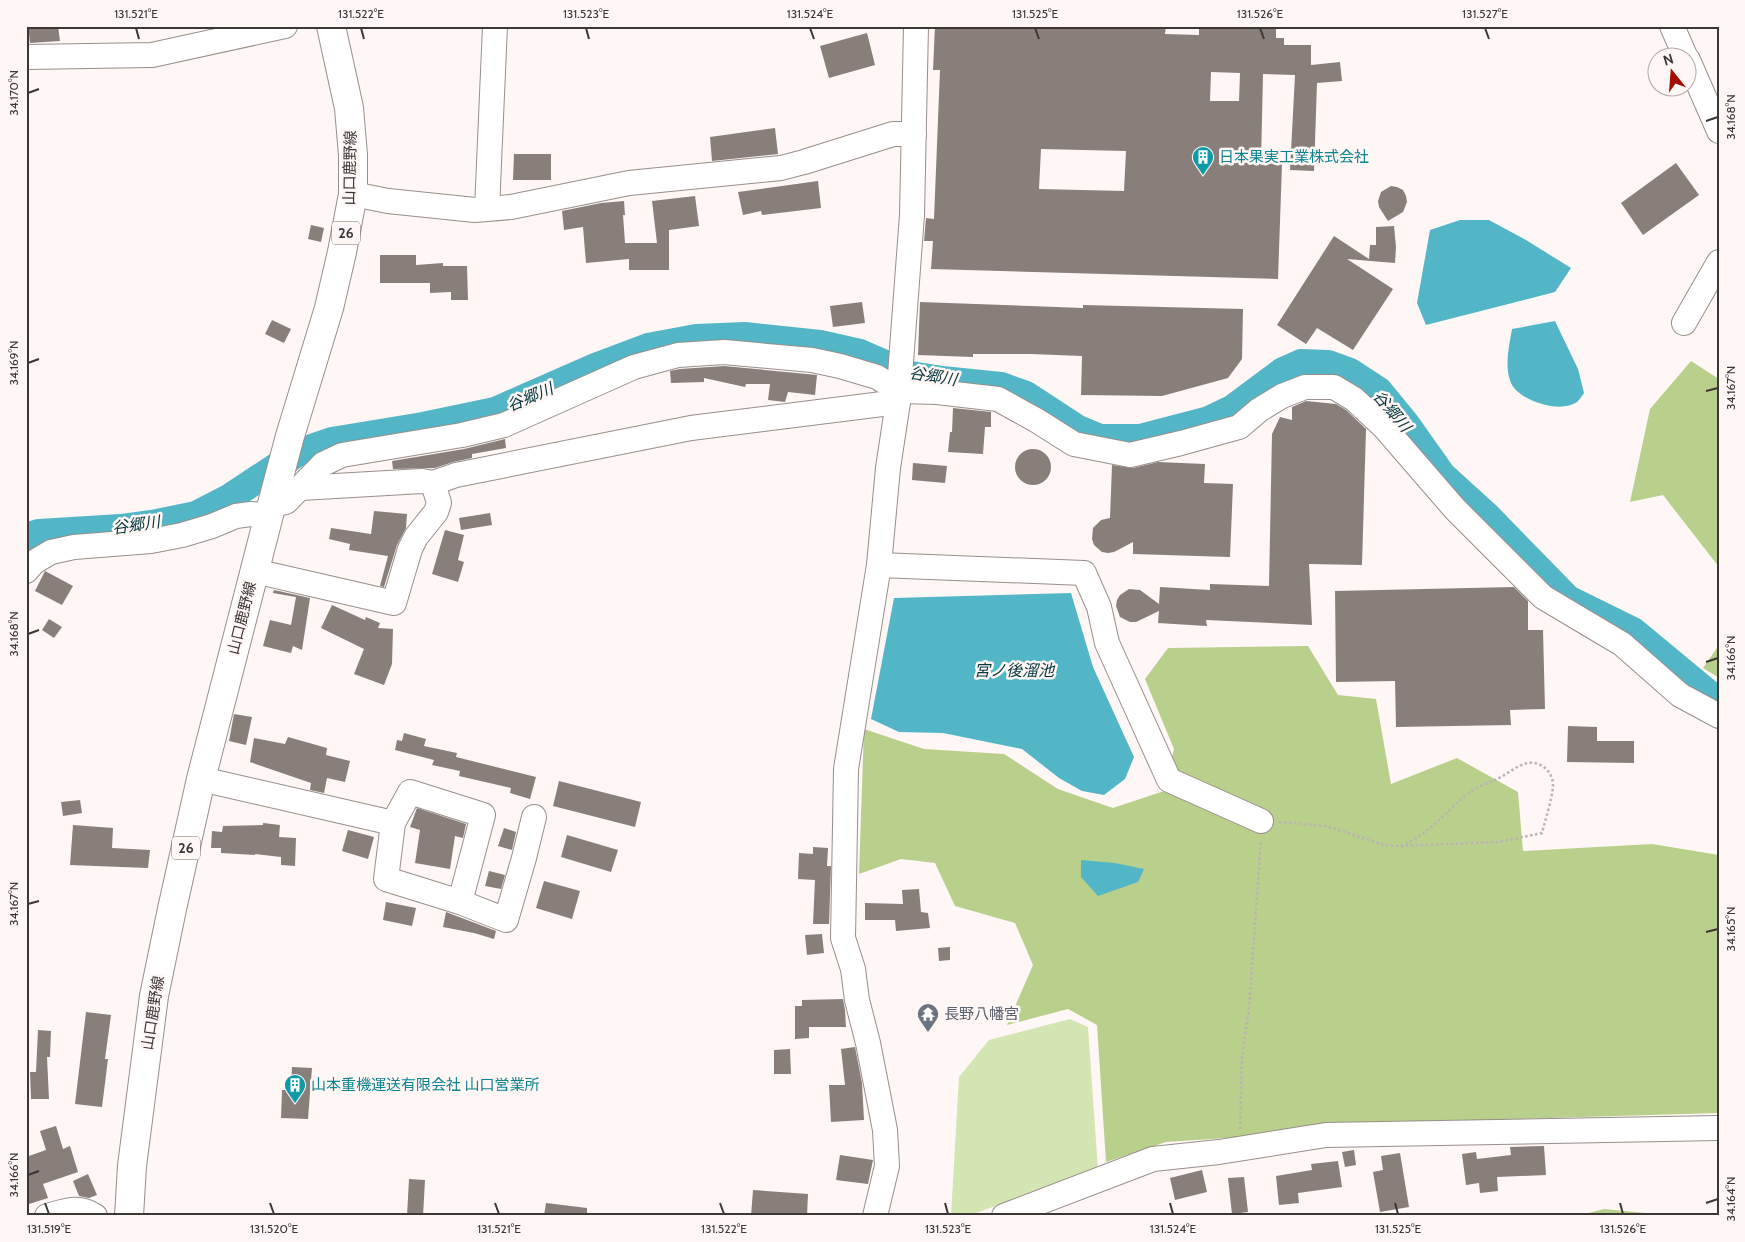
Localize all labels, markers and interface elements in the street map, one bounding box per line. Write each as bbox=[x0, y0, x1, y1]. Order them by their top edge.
text: 131.521°E bbox=[114, 6, 158, 21]
text: 131.522°E bbox=[338, 6, 384, 21]
text: 131.523°E bbox=[563, 6, 609, 21]
text: 131.524°E bbox=[787, 6, 834, 21]
text: 131.525°E bbox=[1012, 6, 1058, 21]
text: 131.526°E bbox=[1237, 6, 1284, 21]
text: 131.527°E bbox=[1462, 6, 1508, 21]
north arrow bbox=[1648, 48, 1698, 98]
text: N bbox=[1661, 50, 1676, 70]
text: 34.170°N bbox=[6, 70, 21, 116]
text: 34.168°N bbox=[1723, 94, 1738, 140]
street label: 山口鹿野線 bbox=[340, 130, 360, 206]
building icon: 日本果実工業株式会社 bbox=[1191, 145, 1215, 176]
place label: 日本果実工業株式会社 bbox=[1219, 148, 1369, 166]
road number: 26 bbox=[332, 222, 360, 244]
text: 34.169°N bbox=[6, 340, 21, 386]
water label: 谷郷川 bbox=[908, 363, 960, 389]
text: 34.167°N bbox=[1723, 366, 1738, 410]
water label: 谷郷川 bbox=[504, 378, 558, 415]
water label: 谷郷川 bbox=[1369, 387, 1416, 437]
water label: 谷郷川 bbox=[111, 512, 163, 538]
street label: 山口鹿野線 bbox=[224, 579, 260, 657]
text: 34.168°N bbox=[6, 611, 21, 657]
text: 34.166°N bbox=[1723, 636, 1738, 680]
water label: 宮ノ後溜池 bbox=[974, 661, 1056, 680]
road number: 26 bbox=[172, 836, 200, 860]
text: 34.167°N bbox=[6, 882, 21, 926]
text: 34.165°N bbox=[1723, 907, 1738, 951]
street label: 山口鹿野線 bbox=[138, 975, 168, 1051]
temple icon: 長野八幡宮 bbox=[916, 1002, 940, 1033]
place label: 長野八幡宮 bbox=[944, 1005, 1019, 1023]
building icon: 山本重機運送有限会社 山口営業所 bbox=[283, 1073, 307, 1104]
place label: 山本重機運送有限会社 山口営業所 bbox=[311, 1076, 539, 1094]
text: 34.166°N bbox=[6, 1153, 21, 1197]
text: 34.164°N bbox=[1723, 1176, 1738, 1222]
text: 131.519°E bbox=[27, 1221, 71, 1236]
text: 131.520°E bbox=[250, 1221, 298, 1236]
text: 131.521°E bbox=[477, 1221, 521, 1236]
text: 131.522°E bbox=[701, 1221, 747, 1236]
text: 131.523°E bbox=[925, 1221, 971, 1236]
text: 131.524°E bbox=[1150, 1221, 1197, 1236]
text: 131.525°E bbox=[1375, 1221, 1421, 1236]
text: 131.526°E bbox=[1600, 1221, 1647, 1236]

